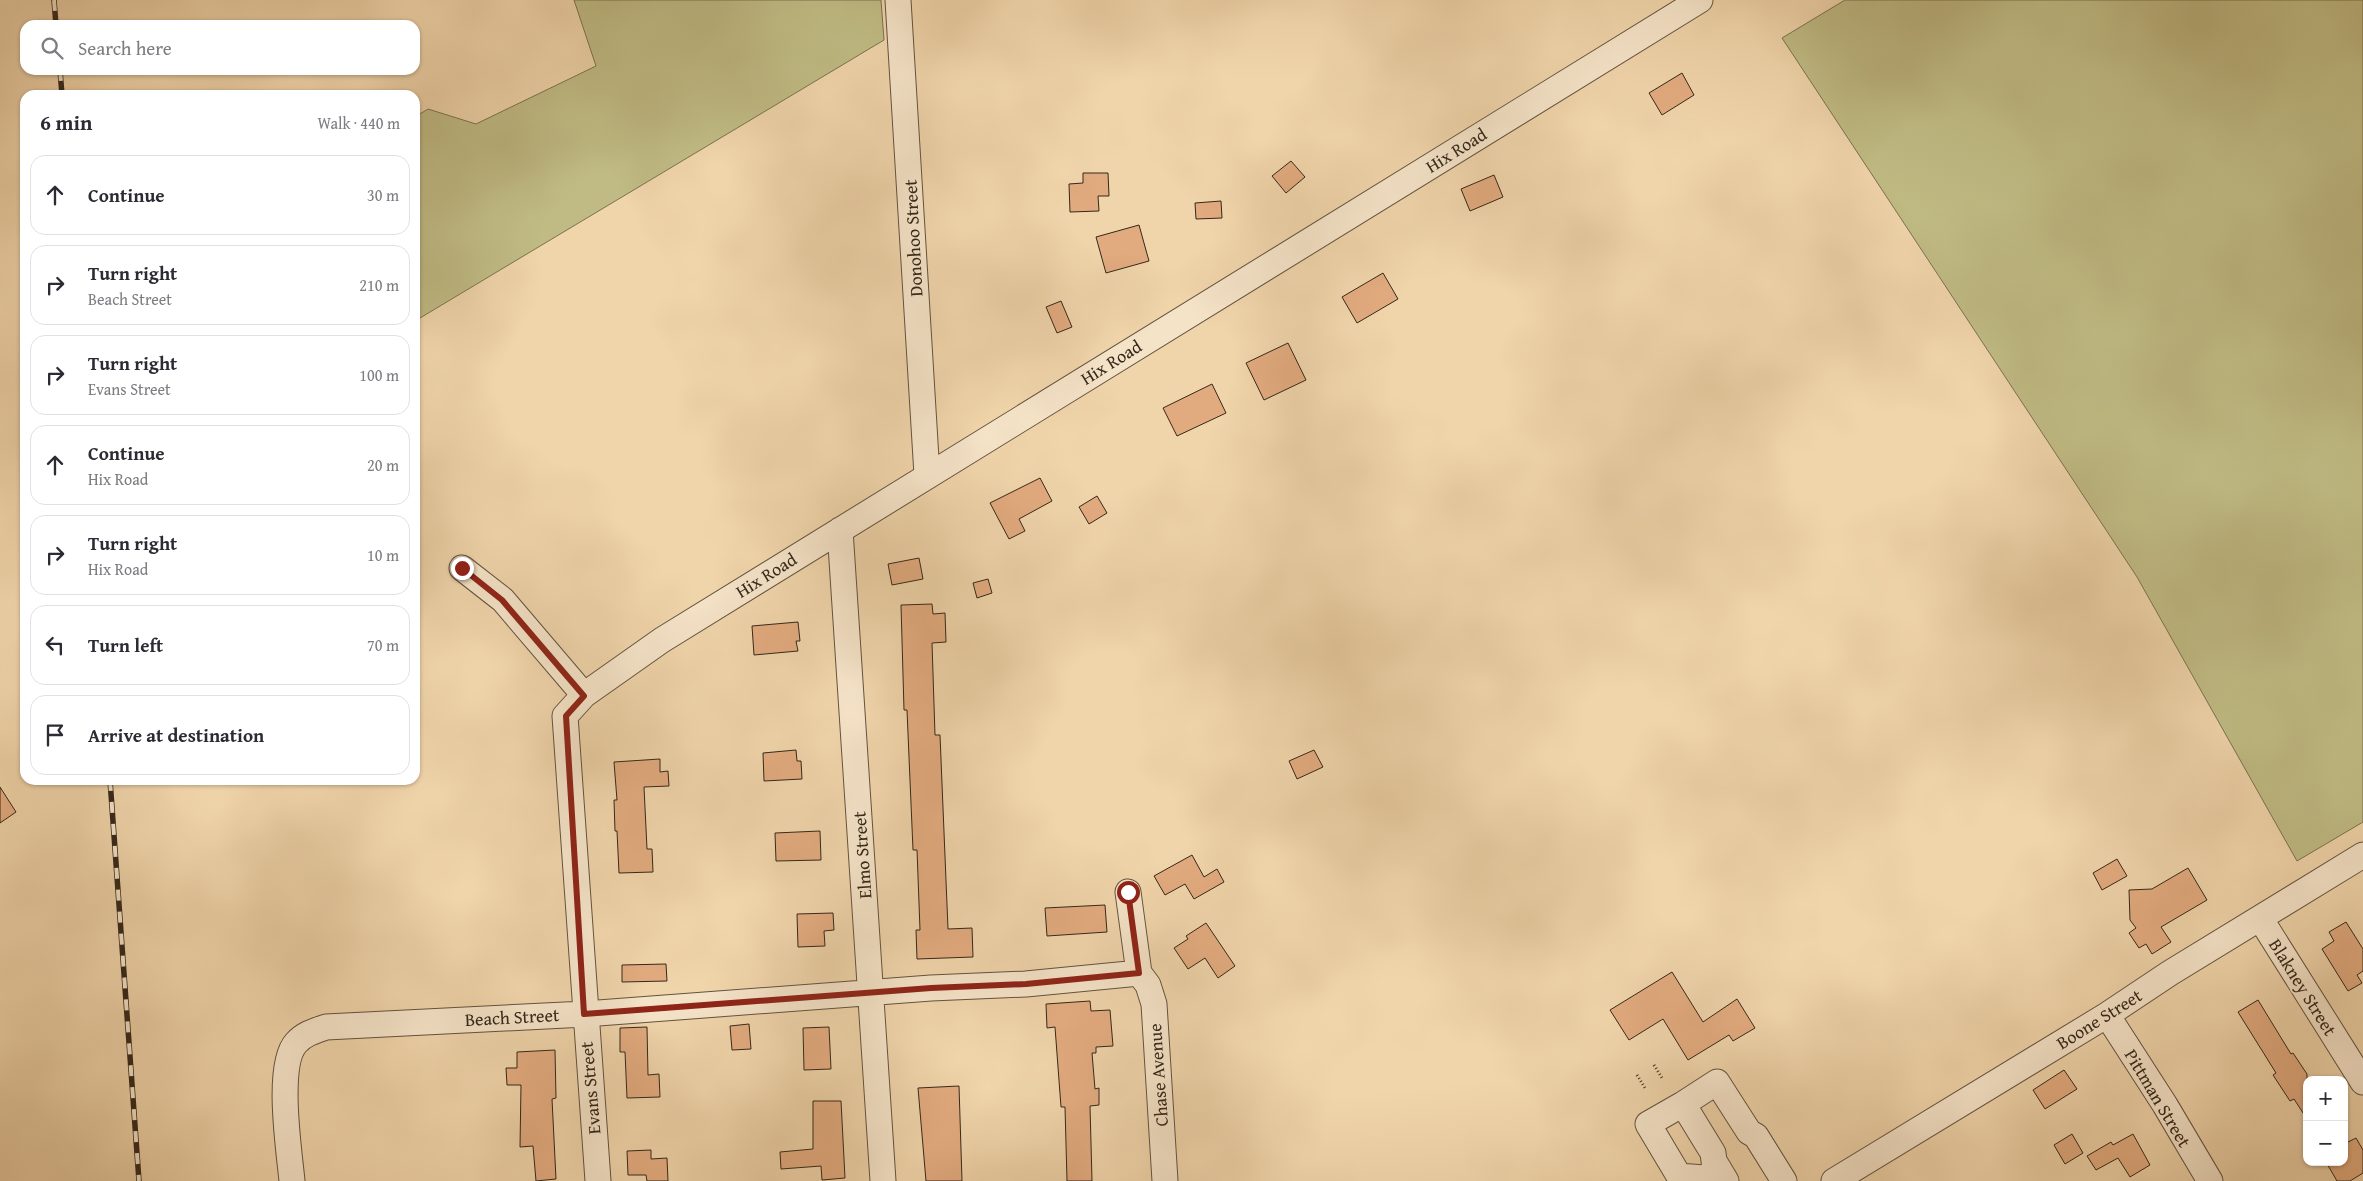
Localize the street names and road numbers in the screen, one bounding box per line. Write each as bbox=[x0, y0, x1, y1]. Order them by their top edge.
street label: Hix Road bbox=[1420, 120, 1492, 179]
street label: Donohoo Street bbox=[896, 178, 930, 297]
street label: Hix Road bbox=[1075, 332, 1147, 391]
street label: Hix Road bbox=[730, 545, 802, 604]
street label: Elmo Street bbox=[845, 810, 879, 900]
street label: Blakney Street bbox=[2262, 933, 2344, 1041]
street label: Boone Street bbox=[2051, 982, 2148, 1056]
street label: Beach Street bbox=[464, 1001, 561, 1033]
street label: Chase Avenue bbox=[1141, 1023, 1175, 1127]
street label: Evans Street bbox=[572, 1040, 608, 1135]
street label: Pittman Street bbox=[2118, 1044, 2198, 1153]

